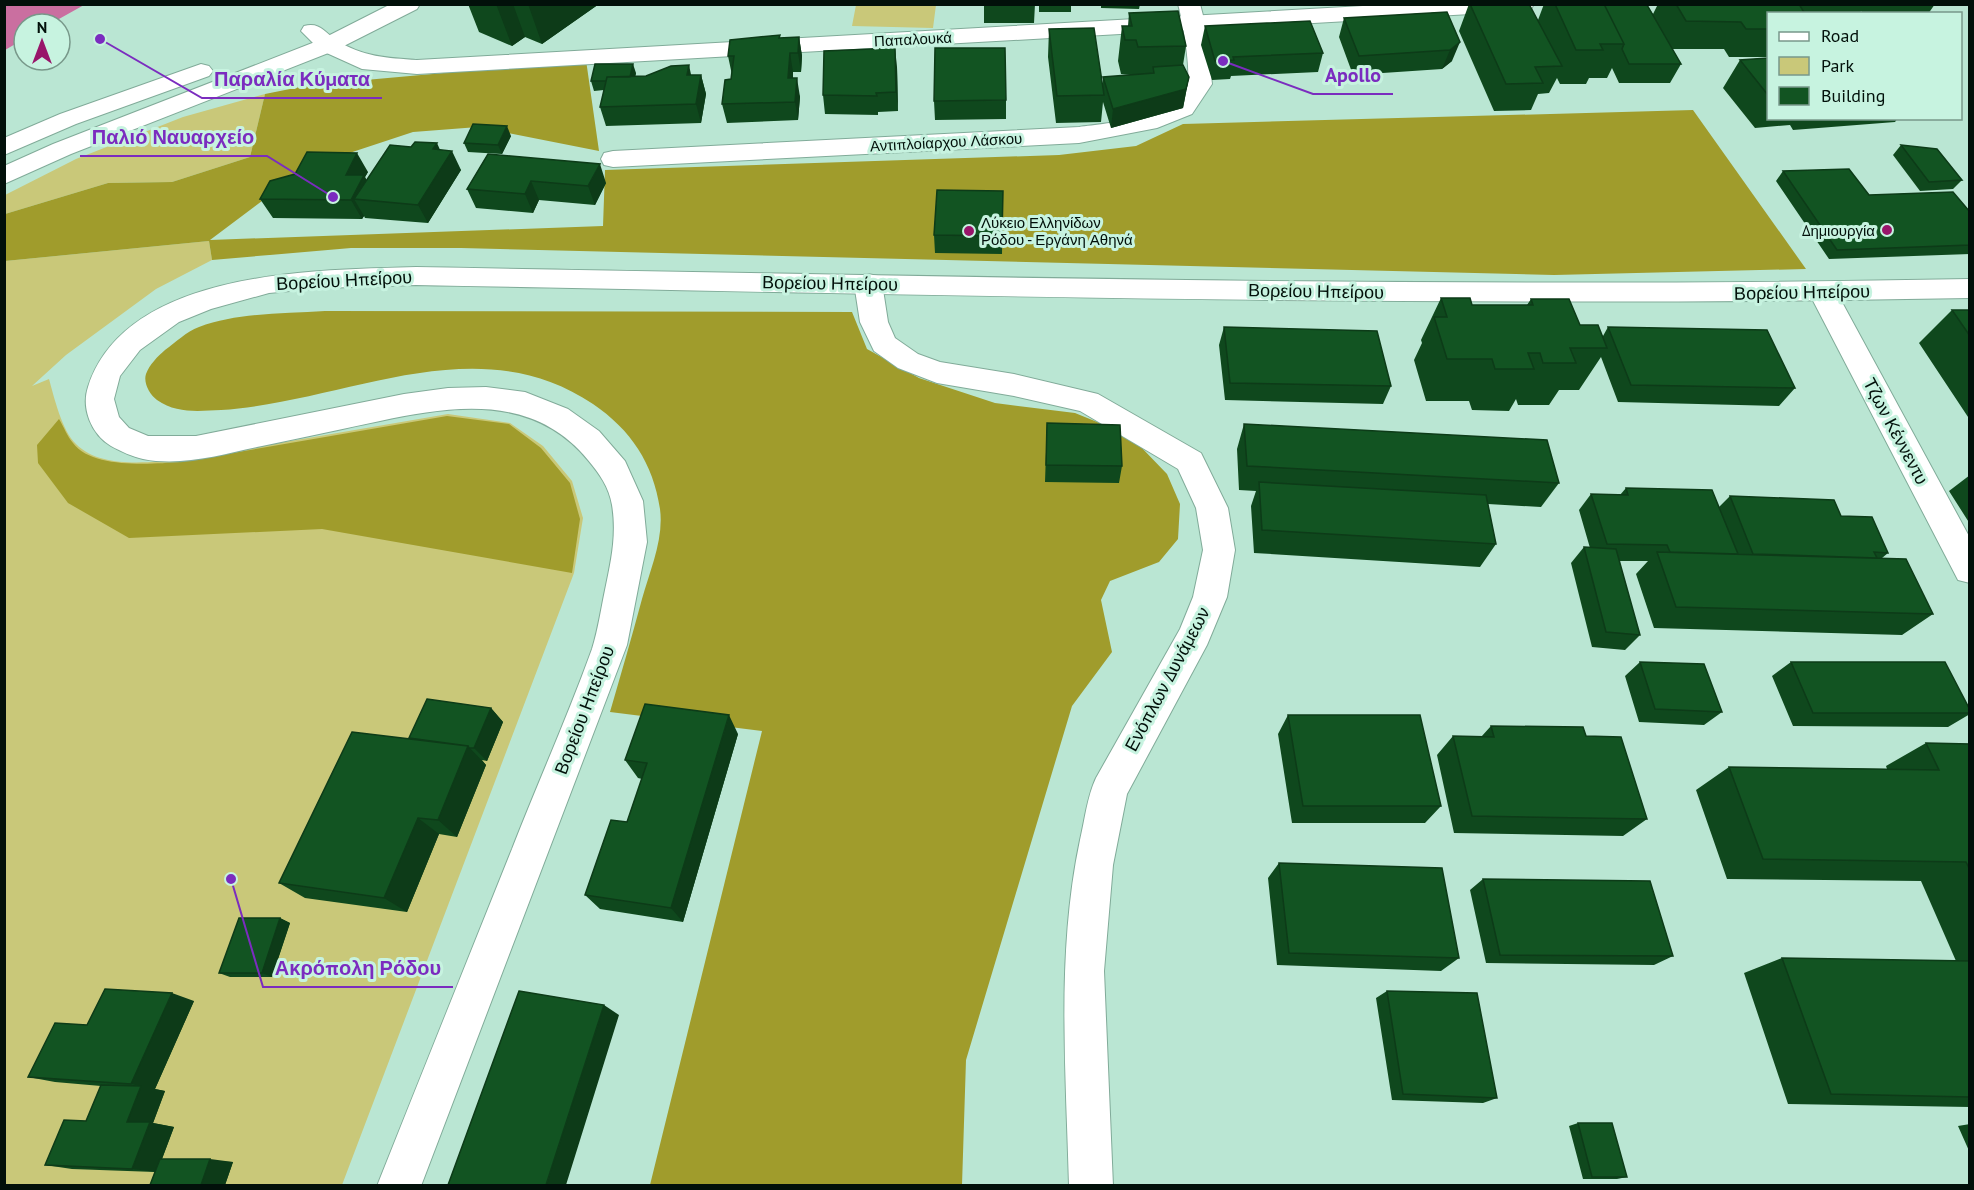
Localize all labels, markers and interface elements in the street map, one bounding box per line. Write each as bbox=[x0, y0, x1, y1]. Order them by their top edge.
north arrow bbox=[12, 12, 72, 72]
legend bbox=[1767, 12, 1962, 120]
text: N bbox=[37, 17, 47, 37]
text: Road bbox=[1821, 24, 1859, 47]
street label: Παπαλουκά bbox=[874, 27, 953, 51]
text: Park bbox=[1821, 54, 1854, 77]
callout: Apollo bbox=[1313, 56, 1393, 94]
callout: Παραλία Κύματα bbox=[202, 60, 382, 98]
text: Apollo bbox=[1325, 62, 1381, 88]
text: Παραλία Κύματα bbox=[214, 66, 371, 92]
text: Building bbox=[1821, 84, 1885, 107]
callout: Παλιό Ναυαρχείο bbox=[80, 118, 267, 156]
text: Παλιό Ναυαρχείο bbox=[92, 124, 254, 150]
street label: Αντιπλοίαρχου Λάσκου bbox=[869, 129, 1023, 155]
place label: Λύκειο Ελληνίδων Ρόδου - Εργάνη Αθηνά bbox=[981, 213, 1133, 249]
place label: Δημιουργία bbox=[1802, 221, 1875, 240]
marker: Δημιουργία bbox=[1880, 223, 1894, 237]
marker: Λύκειο Ελληνίδων Ρόδου - Εργάνη Αθηνά bbox=[962, 224, 976, 238]
street label: Βορείου Ηπείρου bbox=[275, 265, 413, 295]
street label: Βορείου Ηπείρου bbox=[762, 270, 898, 296]
street label: Βορείου Ηπείρου bbox=[1248, 278, 1384, 304]
street label: Βορείου Ηπείρου bbox=[1734, 279, 1870, 305]
street label: Τζων Κέννεντυ bbox=[1858, 374, 1934, 488]
street label: Ενόπλων Δυνάμεων bbox=[1119, 603, 1215, 755]
street label: Βορείου Ηπείρου bbox=[549, 642, 619, 778]
callout: Ακρόπολη Ρόδου bbox=[263, 949, 453, 987]
text: Ακρόπολη Ρόδου bbox=[275, 955, 441, 981]

